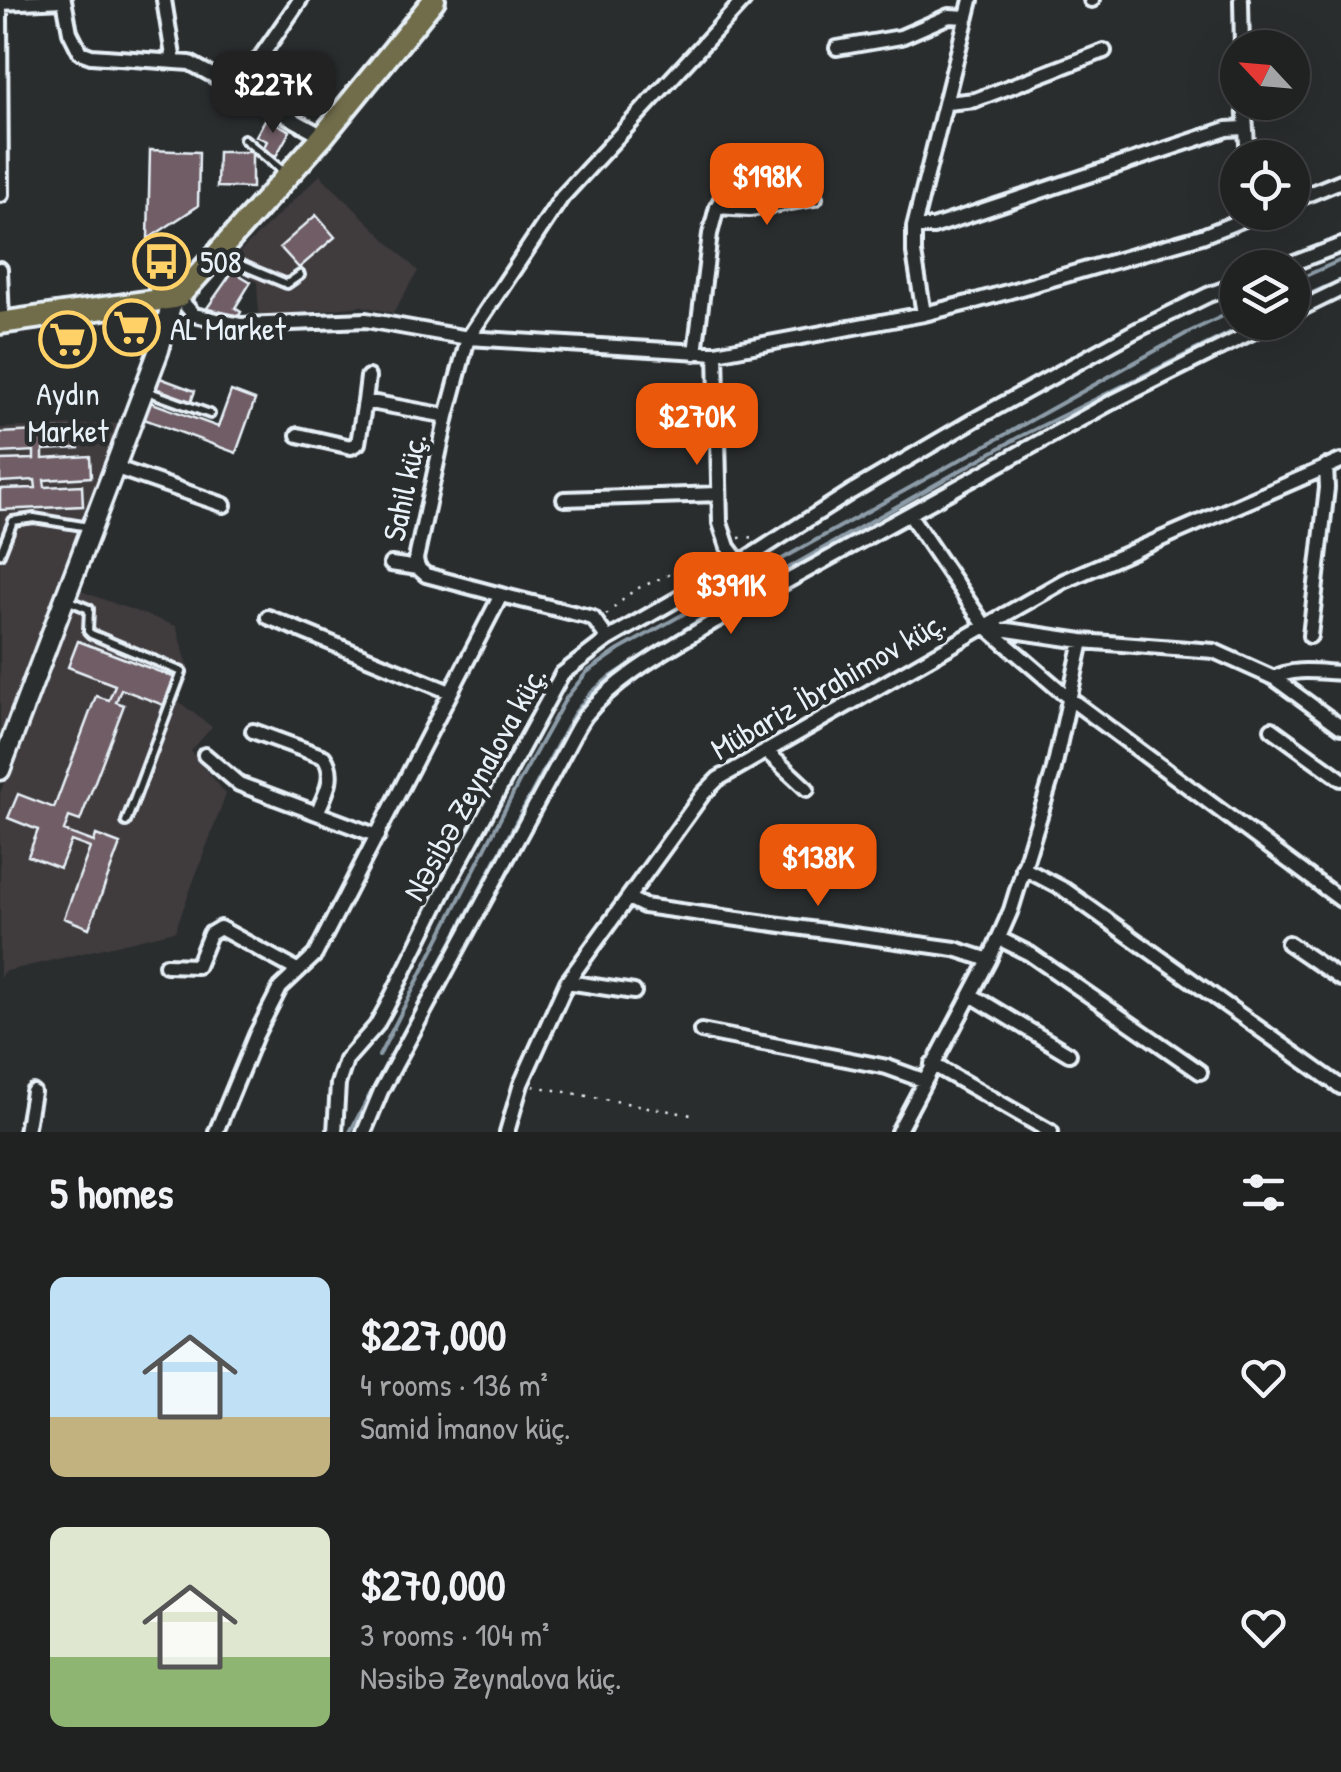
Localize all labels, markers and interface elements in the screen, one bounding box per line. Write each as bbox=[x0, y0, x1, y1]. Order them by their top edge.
north arrow bbox=[1220, 30, 1310, 120]
map controls bbox=[1220, 30, 1310, 340]
pin: $227K bbox=[203, 51, 343, 136]
text: $227K bbox=[234, 62, 312, 105]
button: locate bbox=[1220, 140, 1310, 230]
pin: $198K bbox=[697, 143, 837, 228]
text: $198K bbox=[732, 154, 802, 197]
bus stop icon: 508 bbox=[131, 231, 191, 291]
place label: 508 bbox=[200, 240, 242, 283]
button: layers bbox=[1220, 250, 1310, 340]
supermarket icon: AL Market bbox=[101, 298, 161, 358]
place label: AL Market bbox=[170, 307, 287, 350]
supermarket icon: Aydın Market bbox=[38, 309, 98, 369]
place label: Aydın Market bbox=[28, 372, 109, 452]
pin: $270K bbox=[627, 383, 767, 468]
text: $270K bbox=[658, 394, 736, 437]
street label: Sahil küç. bbox=[372, 429, 436, 545]
pin: $391K bbox=[661, 552, 801, 637]
text: $391K bbox=[696, 563, 766, 606]
street label: Mübariz İbrahimov küç. bbox=[703, 600, 953, 770]
street label: Nəsibə Zeynalova küç. bbox=[392, 658, 556, 908]
pin: $138K bbox=[748, 824, 888, 909]
text: $138K bbox=[782, 835, 854, 878]
text: 5 homes bbox=[50, 1164, 173, 1221]
icon: filters bbox=[1236, 1165, 1291, 1220]
text: $227,000 bbox=[360, 1306, 506, 1363]
icon: home bbox=[130, 1317, 250, 1437]
icon: heart bbox=[1236, 1350, 1291, 1405]
text: 4 rooms · 136 m² bbox=[360, 1363, 548, 1406]
text: Samid İmanov küç. bbox=[360, 1406, 571, 1449]
text: $270,000 bbox=[360, 1556, 506, 1613]
icon: home bbox=[130, 1567, 250, 1687]
icon: heart bbox=[1236, 1600, 1291, 1655]
text: 3 rooms · 104 m² bbox=[360, 1613, 549, 1656]
text: Nəsibə Zeynalova küç. bbox=[360, 1656, 622, 1699]

